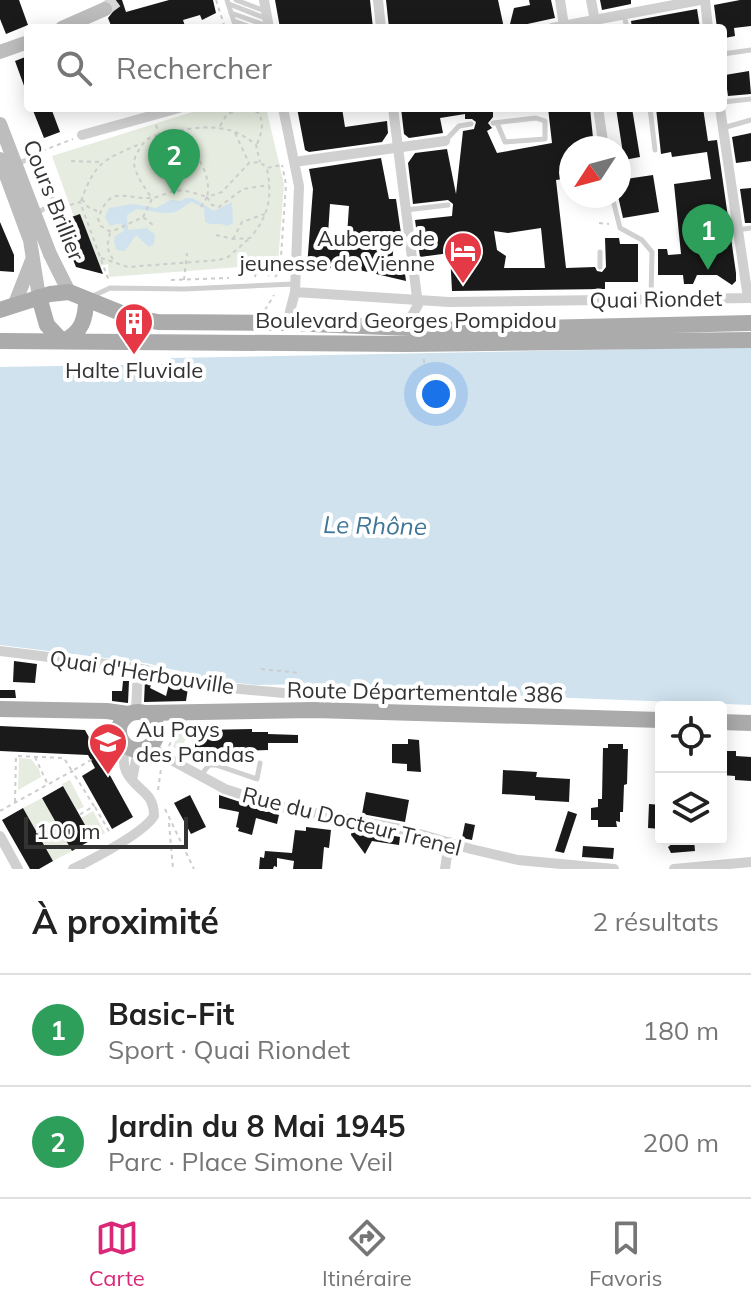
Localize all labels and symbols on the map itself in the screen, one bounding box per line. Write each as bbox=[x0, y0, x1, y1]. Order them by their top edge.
pin: 2 bbox=[148, 129, 200, 195]
street label: Cours Brillier bbox=[17, 135, 91, 265]
north arrow bbox=[559, 136, 631, 208]
pin: 1 bbox=[682, 204, 734, 270]
place label: Auberge de jeunesse de Vienne bbox=[237, 224, 435, 277]
hotel icon: Auberge de jeunesse de Vienne bbox=[442, 230, 484, 285]
street label: Quai Riondet bbox=[589, 284, 723, 314]
building icon: Halte Fluviale bbox=[113, 301, 155, 356]
street label: Boulevard Georges Pompidou bbox=[255, 306, 557, 334]
place label: Halte Fluviale bbox=[65, 356, 203, 384]
your location bbox=[416, 374, 456, 414]
water label: Le Rhône bbox=[323, 509, 427, 541]
street label: Quai d'Herbouville bbox=[48, 644, 236, 700]
street label: Route Départementale 386 bbox=[287, 676, 563, 708]
place label: Au Pays des Pandas bbox=[136, 715, 255, 768]
school or university icon: Au Pays des Pandas bbox=[87, 721, 129, 776]
street label: Rue du Docteur Trenel bbox=[240, 780, 464, 862]
scale bar bbox=[24, 813, 188, 849]

